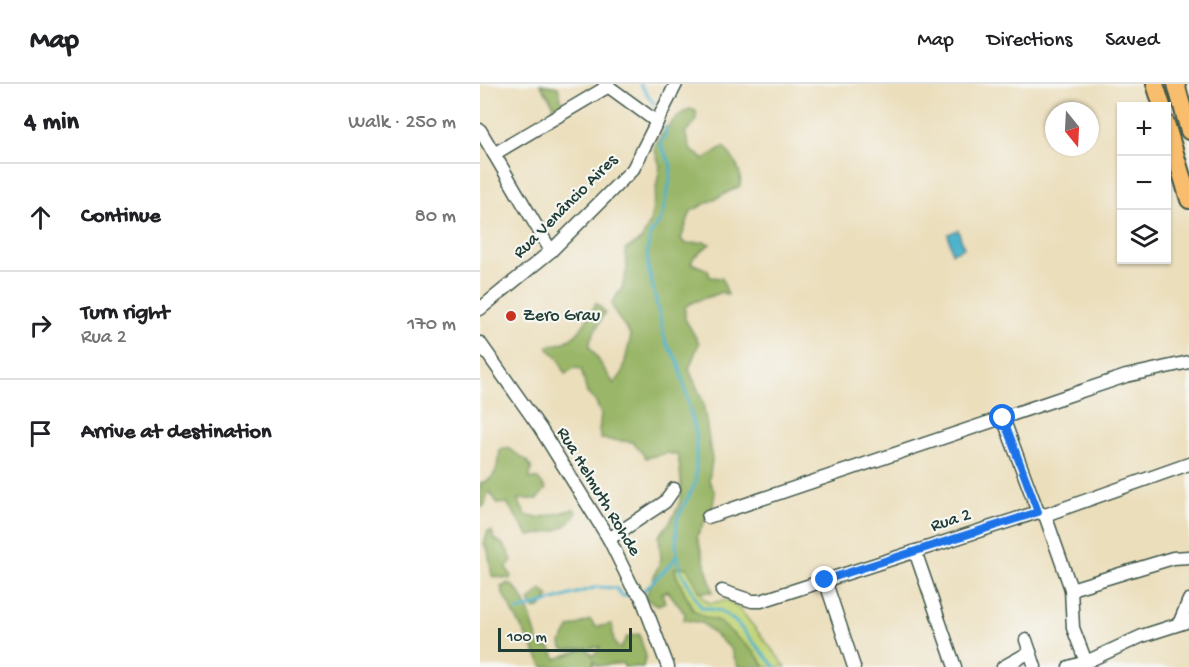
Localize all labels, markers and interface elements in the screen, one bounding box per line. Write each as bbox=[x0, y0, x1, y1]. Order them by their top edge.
text: Map bbox=[30, 25, 79, 58]
text: Map bbox=[917, 29, 954, 54]
text: Directions bbox=[987, 29, 1072, 54]
text: Saved bbox=[1105, 29, 1159, 54]
north arrow bbox=[1045, 102, 1099, 156]
map controls bbox=[1117, 102, 1171, 264]
button: + bbox=[1117, 102, 1171, 156]
text: 4 min bbox=[24, 108, 79, 139]
text: Walk · 250 m bbox=[348, 112, 456, 135]
street label: Rua Venâncio Aires bbox=[509, 149, 624, 264]
button: − bbox=[1117, 156, 1171, 210]
icon: ahead bbox=[24, 201, 57, 234]
text: Continue bbox=[81, 204, 161, 230]
text: 80 m bbox=[415, 206, 456, 229]
button: layers bbox=[1117, 210, 1171, 264]
text: Turn right bbox=[81, 301, 169, 327]
place label: Zero Grau bbox=[523, 306, 601, 327]
icon: right bbox=[24, 309, 57, 342]
marker: Zero Grau bbox=[504, 309, 518, 323]
text: 170 m bbox=[407, 314, 456, 337]
text: Rua 2 bbox=[81, 327, 127, 350]
route start bbox=[989, 404, 1015, 430]
icon: arrive bbox=[24, 417, 57, 450]
text: Arrive at destination bbox=[81, 420, 271, 446]
street label: Rua Helmuth Rohde bbox=[551, 424, 645, 561]
street label: Rua 2 bbox=[928, 505, 974, 537]
route end bbox=[811, 566, 837, 592]
scale bar bbox=[498, 625, 632, 652]
text: 100 m bbox=[507, 629, 547, 648]

